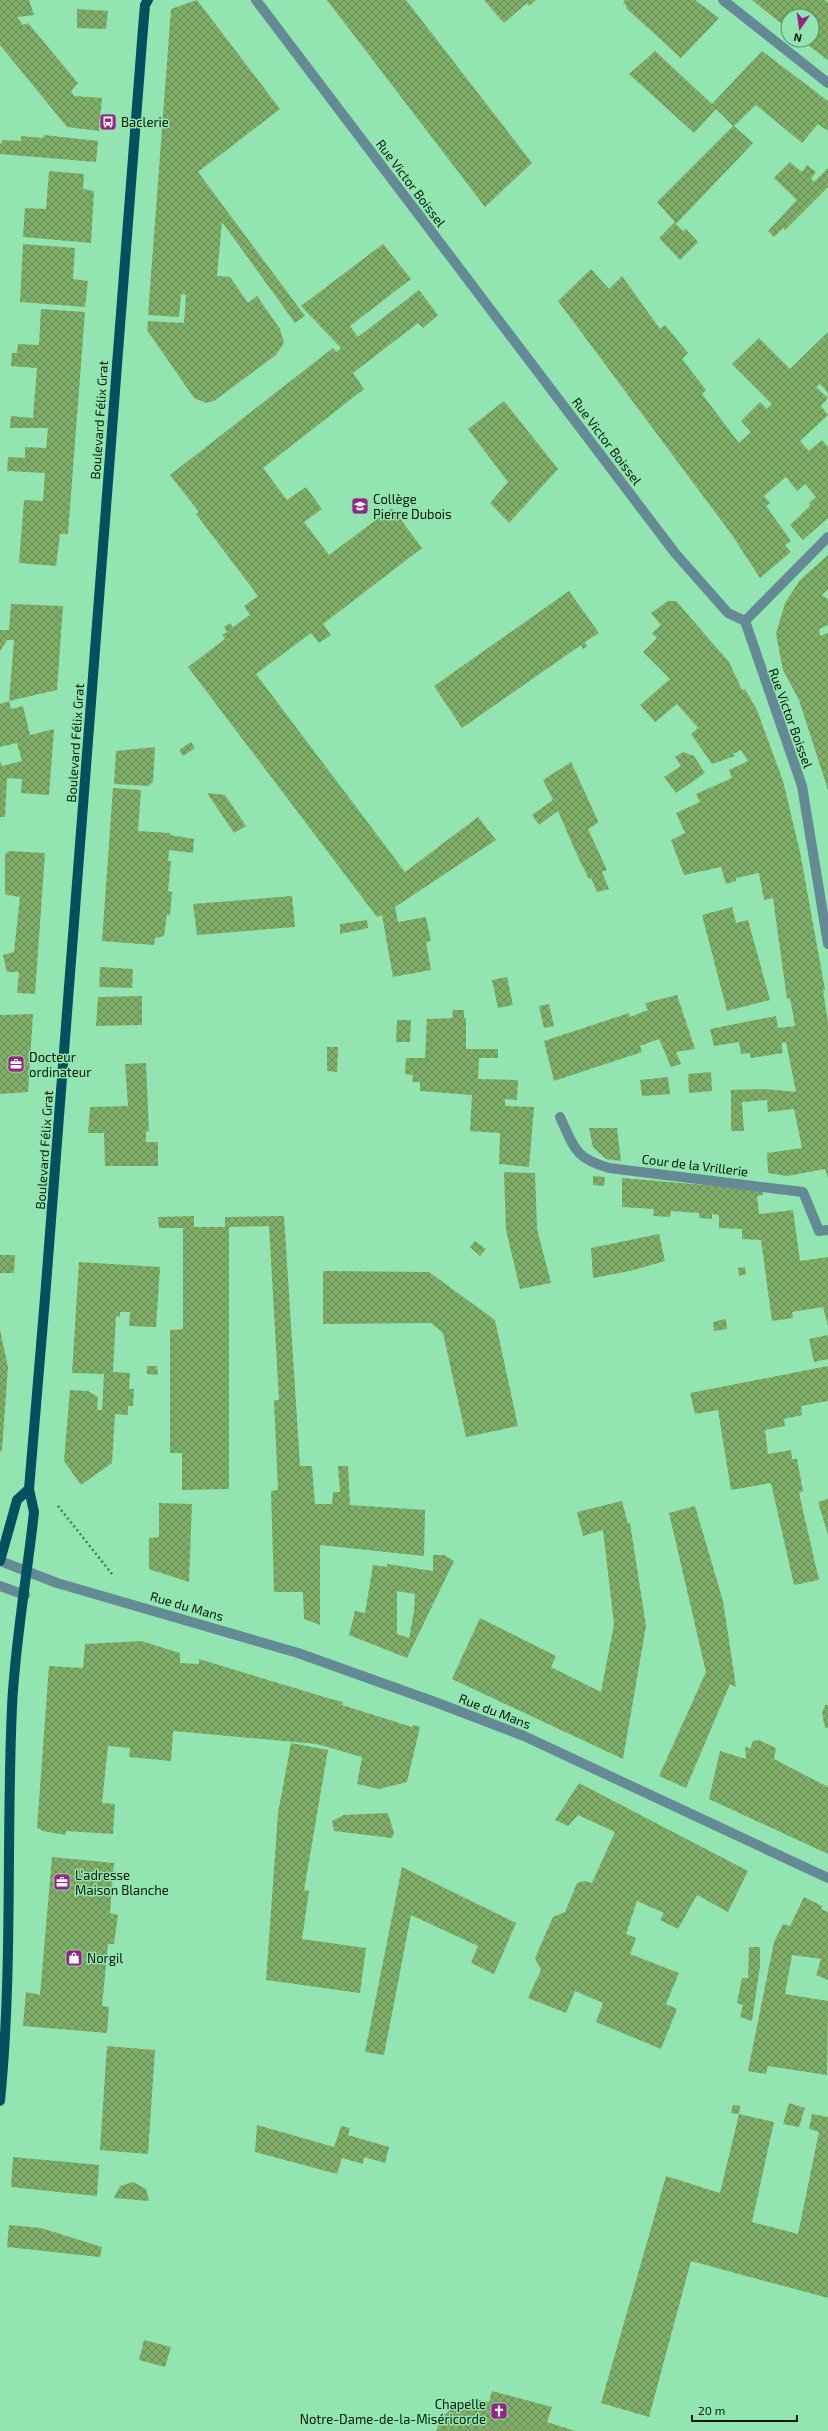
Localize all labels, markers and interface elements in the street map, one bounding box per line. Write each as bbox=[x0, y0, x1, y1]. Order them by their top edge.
north arrow bbox=[780, 8, 820, 48]
text: N bbox=[792, 31, 803, 45]
bus stop icon: Baclerie bbox=[98, 112, 118, 132]
place label: Baclerie bbox=[121, 114, 169, 130]
street label: Rue Victor Boissel bbox=[373, 136, 449, 230]
street label: Boulevard Félix Grat bbox=[87, 360, 111, 480]
street label: Rue Victor Boissel bbox=[569, 394, 645, 488]
place label: Collège Pierre Dubois bbox=[373, 491, 452, 522]
school or university icon: Collège Pierre Dubois bbox=[350, 496, 370, 516]
street label: Rue Victor Boissel bbox=[765, 666, 817, 770]
street label: Boulevard Félix Grat bbox=[63, 683, 87, 803]
place label: Docteur ordinateur bbox=[29, 1049, 91, 1080]
office icon: Docteur ordinateur bbox=[6, 1054, 26, 1074]
street label: Boulevard Félix Grat bbox=[32, 1090, 56, 1210]
street label: Cour de la Vrillerie bbox=[641, 1151, 749, 1179]
street label: Rue du Mans bbox=[148, 1588, 226, 1624]
street label: Rue du Mans bbox=[457, 1690, 533, 1732]
place label: L'adresse Maison Blanche bbox=[75, 1867, 169, 1898]
office icon: L'adresse Maison Blanche bbox=[52, 1872, 72, 1892]
shop icon: Norgil bbox=[64, 1948, 84, 1968]
place label: Norgil bbox=[87, 1950, 123, 1966]
place label: Chapelle Notre-Dame-de-la-Miséricorde bbox=[300, 2396, 486, 2427]
scale bar bbox=[692, 2397, 797, 2423]
church icon: Chapelle Notre-Dame-de-la-Miséricorde bbox=[489, 2401, 509, 2421]
text: 20 m bbox=[698, 2403, 725, 2417]

